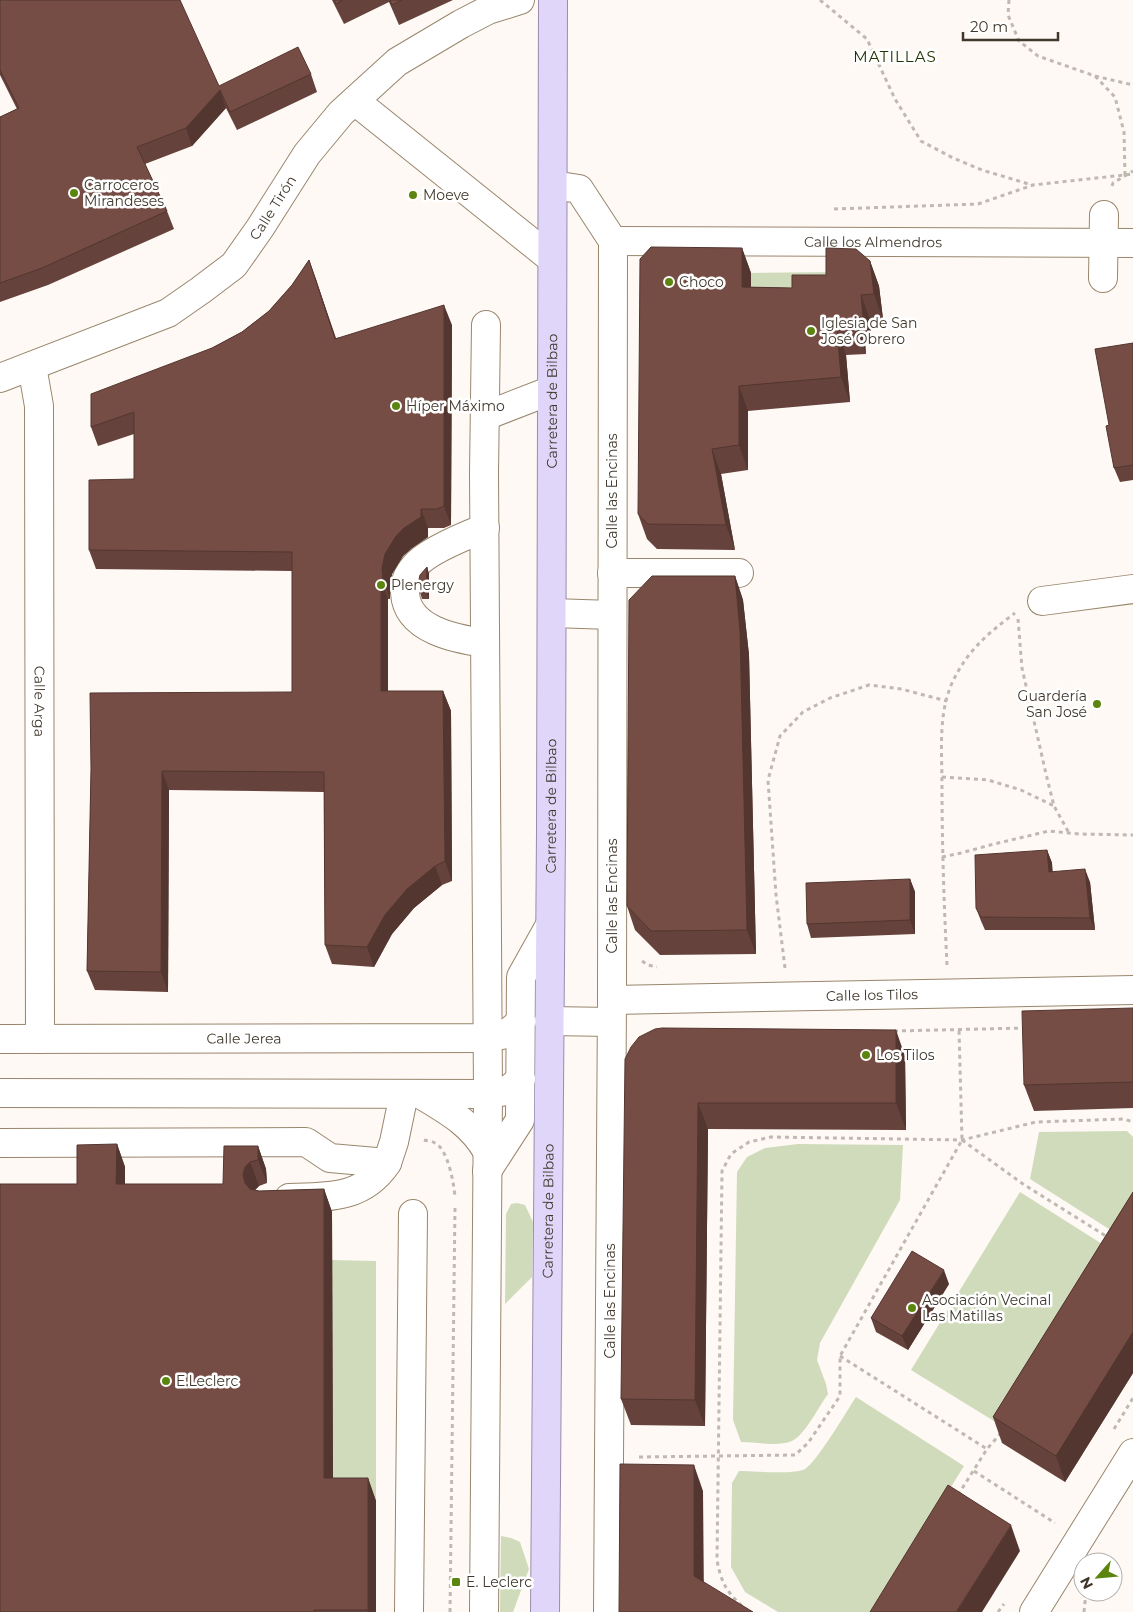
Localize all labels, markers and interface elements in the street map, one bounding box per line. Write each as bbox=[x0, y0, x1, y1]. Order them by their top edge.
scale bar bbox=[963, 10, 1058, 42]
text: 20 m bbox=[970, 17, 1008, 36]
district label: MATILLAS bbox=[853, 47, 937, 66]
street label: Calle Tirón bbox=[245, 172, 300, 244]
place label: Carroceros Mirandeses bbox=[84, 176, 164, 210]
place label: Moeve bbox=[423, 186, 469, 204]
marker: Carroceros Mirandeses bbox=[68, 187, 80, 199]
marker: Moeve bbox=[407, 189, 419, 201]
street label: Calle los Almendros bbox=[804, 233, 942, 251]
place label: Choco bbox=[679, 273, 724, 291]
marker: Choco bbox=[663, 276, 675, 288]
place label: Iglesia de San José Obrero bbox=[820, 314, 918, 348]
marker: Iglesia de San José Obrero bbox=[805, 325, 817, 337]
street label: Carretera de Bilbao bbox=[543, 333, 561, 468]
place label: Híper Máximo bbox=[406, 397, 505, 415]
marker: Híper Máximo bbox=[390, 400, 402, 412]
street label: Calle las Encinas bbox=[603, 433, 621, 549]
place label: Plenergy bbox=[391, 576, 454, 594]
marker: Plenergy bbox=[375, 579, 387, 591]
street label: Calle Arga bbox=[30, 666, 49, 737]
place label: Guardería San José bbox=[1018, 687, 1087, 721]
marker: Guardería San José bbox=[1091, 698, 1103, 710]
street label: Carretera de Bilbao bbox=[542, 738, 560, 873]
street label: Calle las Encinas bbox=[603, 838, 621, 954]
street label: Calle los Tilos bbox=[826, 985, 918, 1005]
street label: Calle Jerea bbox=[206, 1029, 282, 1048]
place label: Los Tilos bbox=[876, 1046, 935, 1064]
marker: Los Tilos bbox=[860, 1049, 872, 1061]
street label: Carretera de Bilbao bbox=[539, 1143, 558, 1278]
street label: Calle las Encinas bbox=[601, 1243, 619, 1359]
place label: Asociación Vecinal Las Matillas bbox=[922, 1291, 1051, 1325]
marker: Asociación Vecinal Las Matillas bbox=[906, 1302, 918, 1314]
place label: E.Leclerc bbox=[176, 1372, 238, 1390]
marker: E.Leclerc bbox=[160, 1375, 172, 1387]
north arrow bbox=[1073, 1552, 1123, 1602]
place label: E. Leclerc bbox=[466, 1573, 532, 1591]
text: N bbox=[1076, 1574, 1097, 1592]
marker: E. Leclerc bbox=[450, 1576, 462, 1588]

